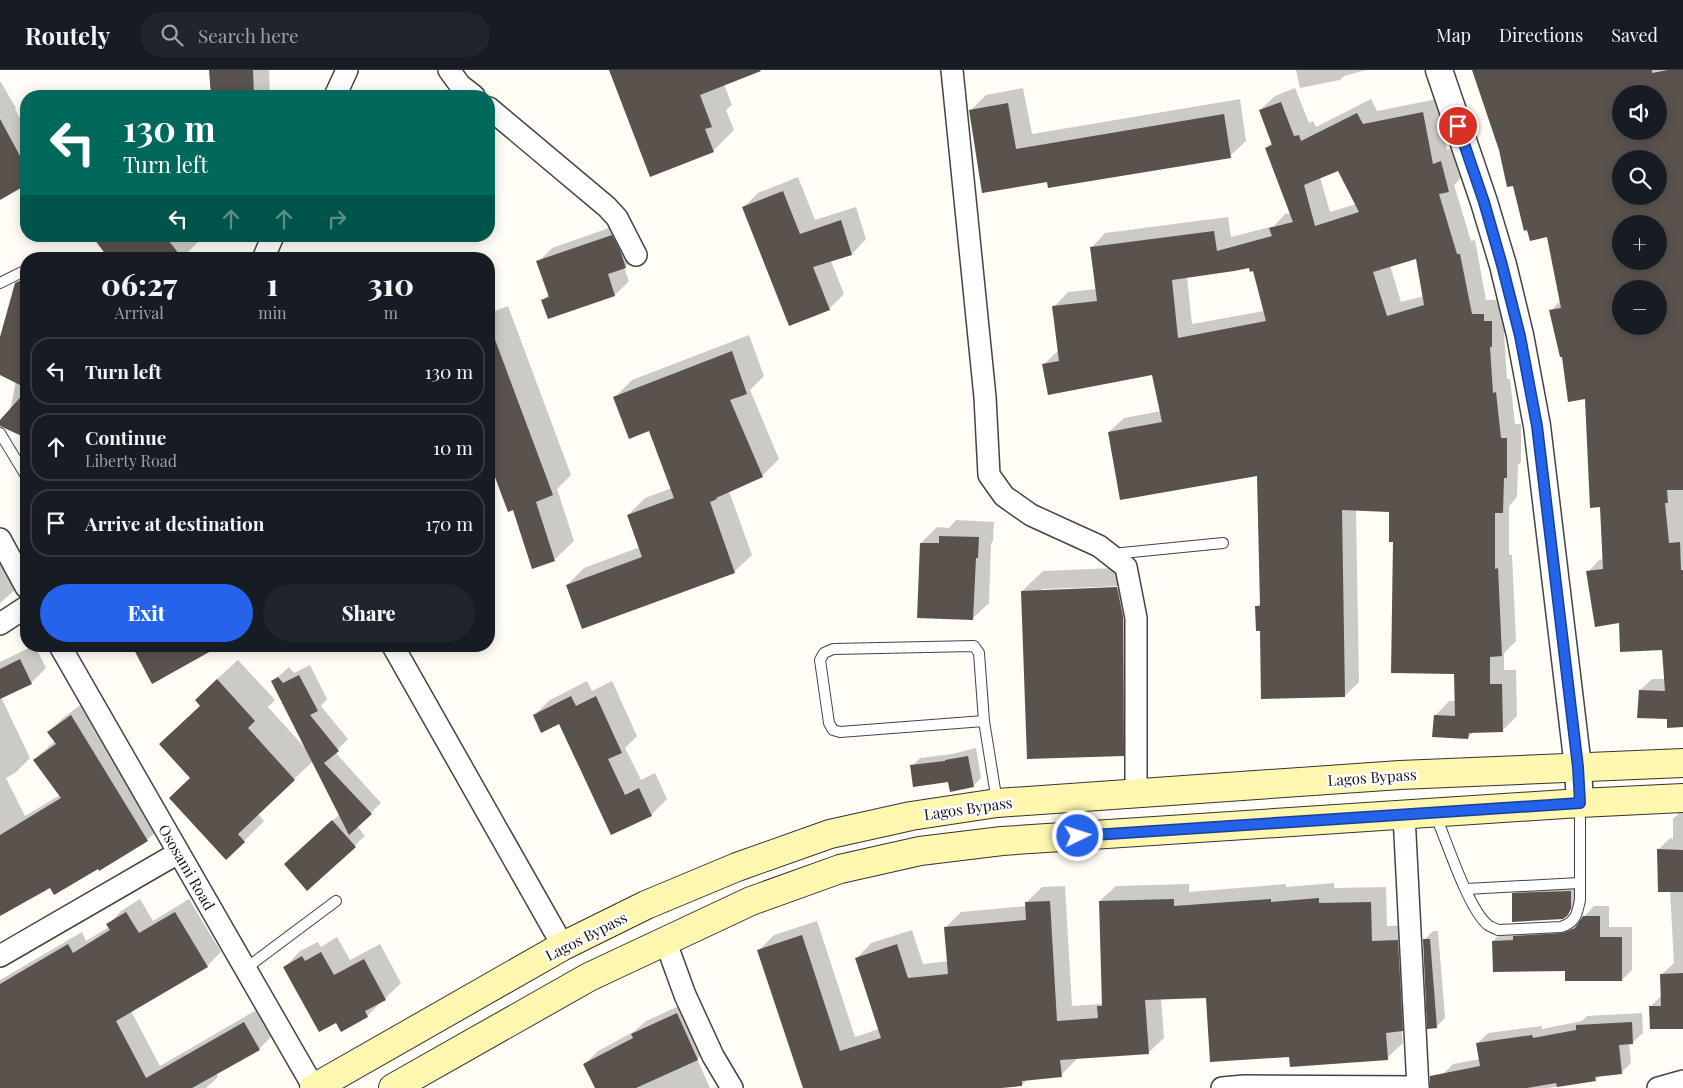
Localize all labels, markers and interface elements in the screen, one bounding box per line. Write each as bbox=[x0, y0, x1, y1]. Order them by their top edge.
search box bbox=[140, 12, 490, 57]
text: Routely bbox=[25, 19, 110, 51]
icon: search bbox=[158, 21, 186, 49]
text: Search here bbox=[198, 22, 299, 48]
text: Map bbox=[1436, 23, 1471, 47]
text: Directions bbox=[1499, 23, 1583, 47]
text: Saved bbox=[1611, 23, 1658, 47]
map controls bbox=[1612, 85, 1667, 335]
button: sound bbox=[1612, 85, 1667, 140]
text: 130 m bbox=[123, 104, 216, 151]
pin bbox=[1437, 105, 1479, 147]
icon: left bbox=[40, 110, 105, 175]
icon: arrive bbox=[1444, 112, 1472, 140]
text: Turn left bbox=[123, 149, 208, 179]
button: search bbox=[1612, 150, 1667, 205]
icon: left bbox=[164, 205, 192, 233]
icon: ahead bbox=[217, 205, 245, 233]
icon: ahead bbox=[270, 205, 298, 233]
icon: right bbox=[323, 205, 351, 233]
button: + bbox=[1612, 215, 1667, 270]
text: 06:27 bbox=[101, 264, 177, 304]
text: 1 bbox=[267, 264, 278, 304]
text: 310 bbox=[368, 264, 414, 304]
button: − bbox=[1612, 280, 1667, 335]
text: Arrival bbox=[114, 302, 164, 323]
text: min bbox=[258, 302, 287, 323]
text: m bbox=[384, 302, 398, 323]
icon: left bbox=[42, 357, 70, 385]
text: Turn left bbox=[85, 358, 162, 384]
text: 130 m bbox=[425, 358, 473, 384]
text: Continue bbox=[85, 424, 166, 450]
icon: ahead bbox=[42, 433, 70, 461]
text: 10 m bbox=[433, 434, 473, 460]
text: Liberty Road bbox=[85, 450, 177, 471]
icon: arrive bbox=[42, 509, 70, 537]
text: Arrive at destination bbox=[85, 510, 265, 536]
text: 170 m bbox=[425, 510, 473, 536]
button: Exit bbox=[40, 584, 253, 642]
button: Share bbox=[263, 584, 475, 642]
street label: Lagos Bypass bbox=[1327, 764, 1417, 790]
street label: Lagos Bypass bbox=[923, 792, 1013, 824]
position arrow bbox=[1051, 809, 1103, 861]
street label: Ososami Road bbox=[154, 821, 220, 914]
street label: Lagos Bypass bbox=[542, 907, 630, 965]

